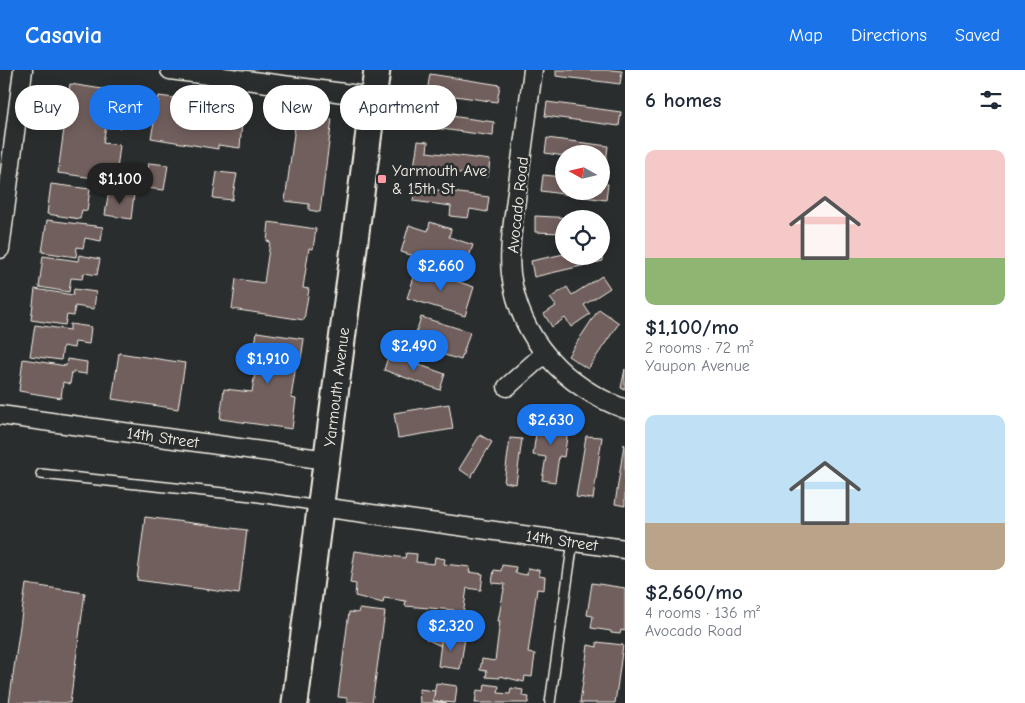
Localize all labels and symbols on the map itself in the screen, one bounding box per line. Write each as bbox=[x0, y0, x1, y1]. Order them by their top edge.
north arrow bbox=[555, 145, 610, 200]
street label: Avocado Road bbox=[504, 156, 532, 254]
pin: $1,100 bbox=[79, 162, 161, 205]
place label: Yarmouth Ave & 15th St bbox=[392, 162, 487, 198]
marker: Yarmouth Ave & 15th St bbox=[376, 173, 388, 185]
pin: $2,660 bbox=[400, 250, 482, 292]
street label: Yarmouth Avenue bbox=[321, 326, 353, 448]
pin: $2,490 bbox=[373, 330, 455, 372]
pin: $1,910 bbox=[227, 342, 309, 385]
pin: $2,630 bbox=[510, 404, 592, 446]
street label: 14th Street bbox=[126, 424, 200, 452]
street label: 14th Street bbox=[525, 527, 599, 555]
pin: $2,320 bbox=[410, 610, 492, 652]

